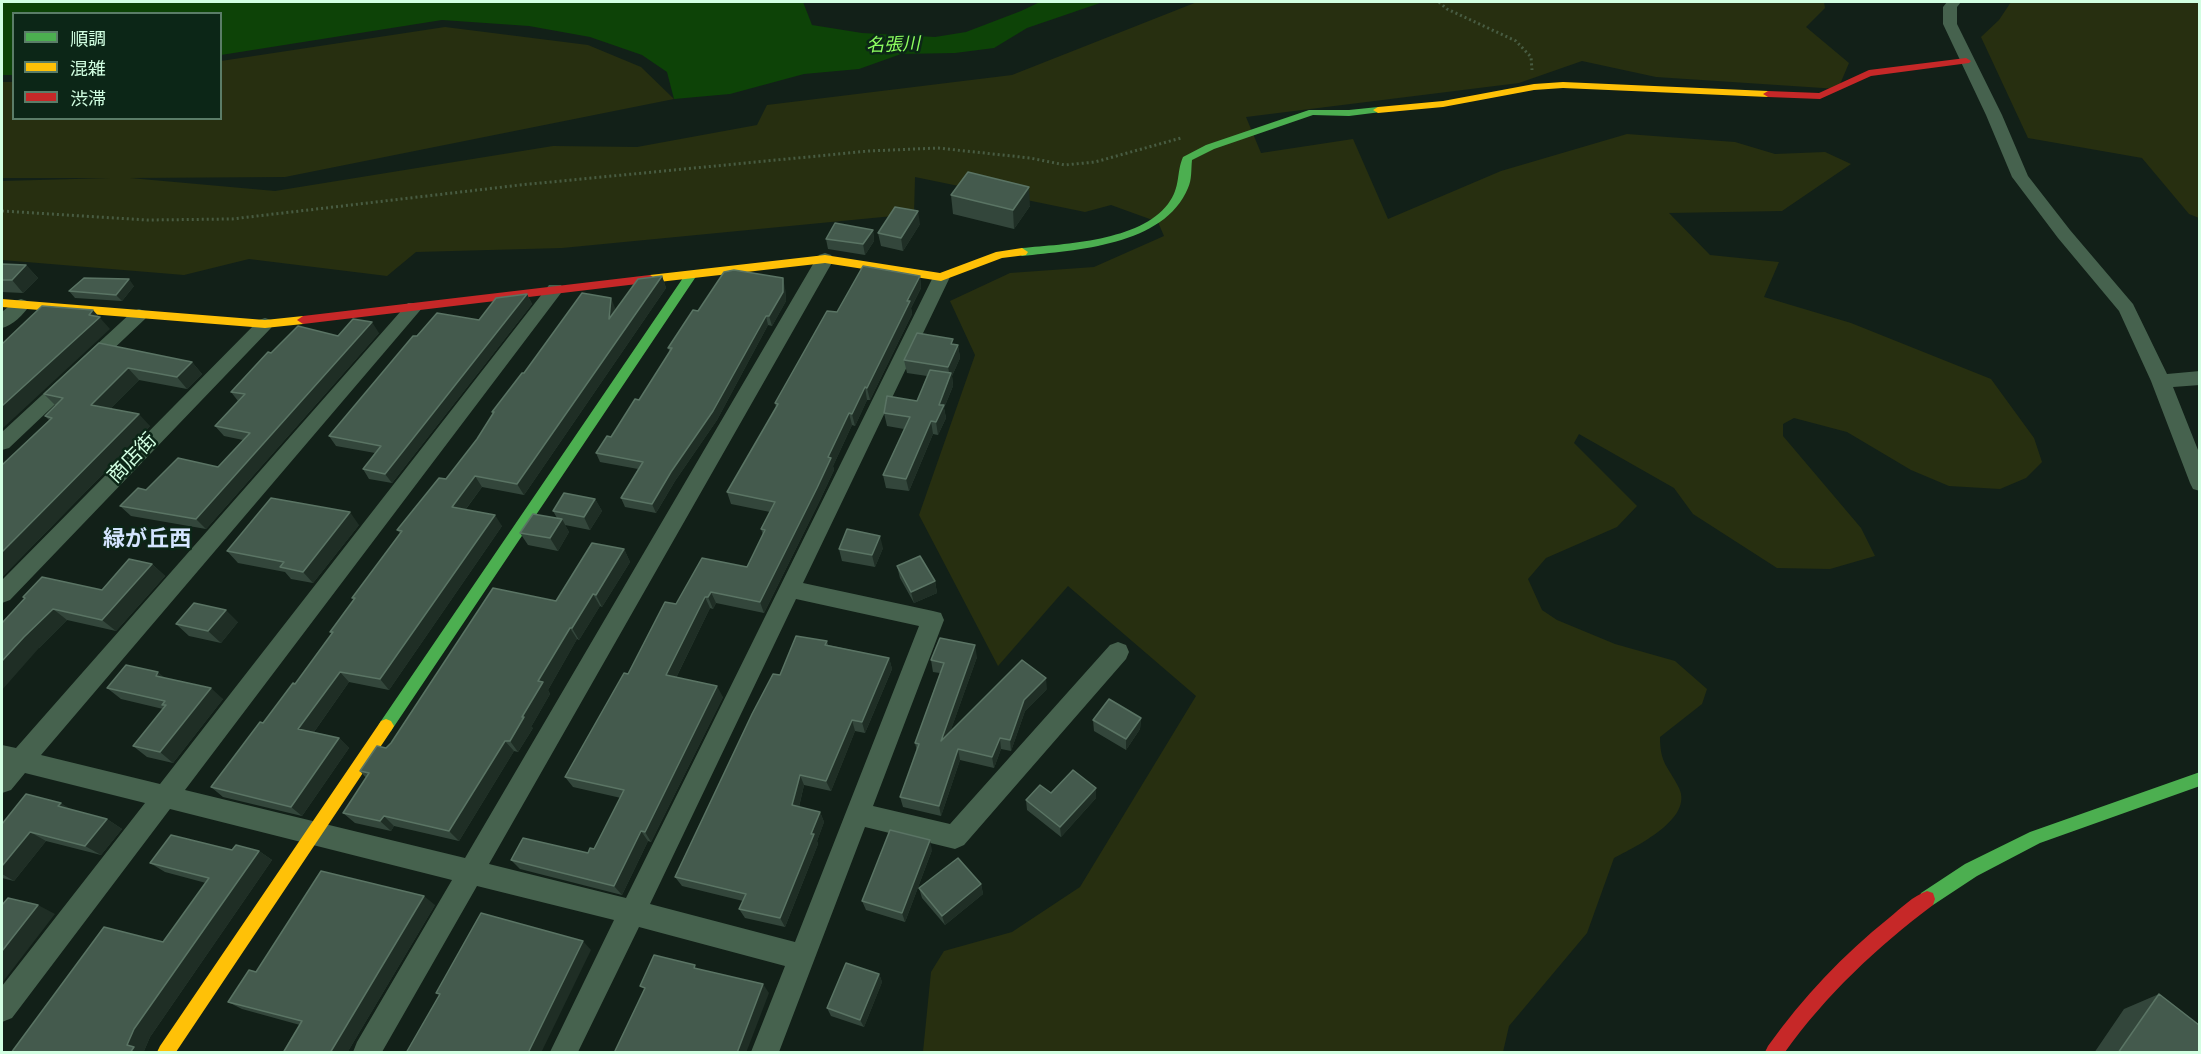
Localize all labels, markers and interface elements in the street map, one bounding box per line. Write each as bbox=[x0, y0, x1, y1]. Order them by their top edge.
legend bbox=[12, 12, 222, 120]
text: 順調 bbox=[70, 27, 106, 51]
water label: 名張川 bbox=[866, 34, 920, 58]
text: 混雑 bbox=[70, 57, 106, 81]
text: 渋滞 bbox=[70, 87, 106, 111]
street label: 商店街 bbox=[104, 429, 162, 489]
district label: 緑が丘西 bbox=[103, 528, 191, 554]

